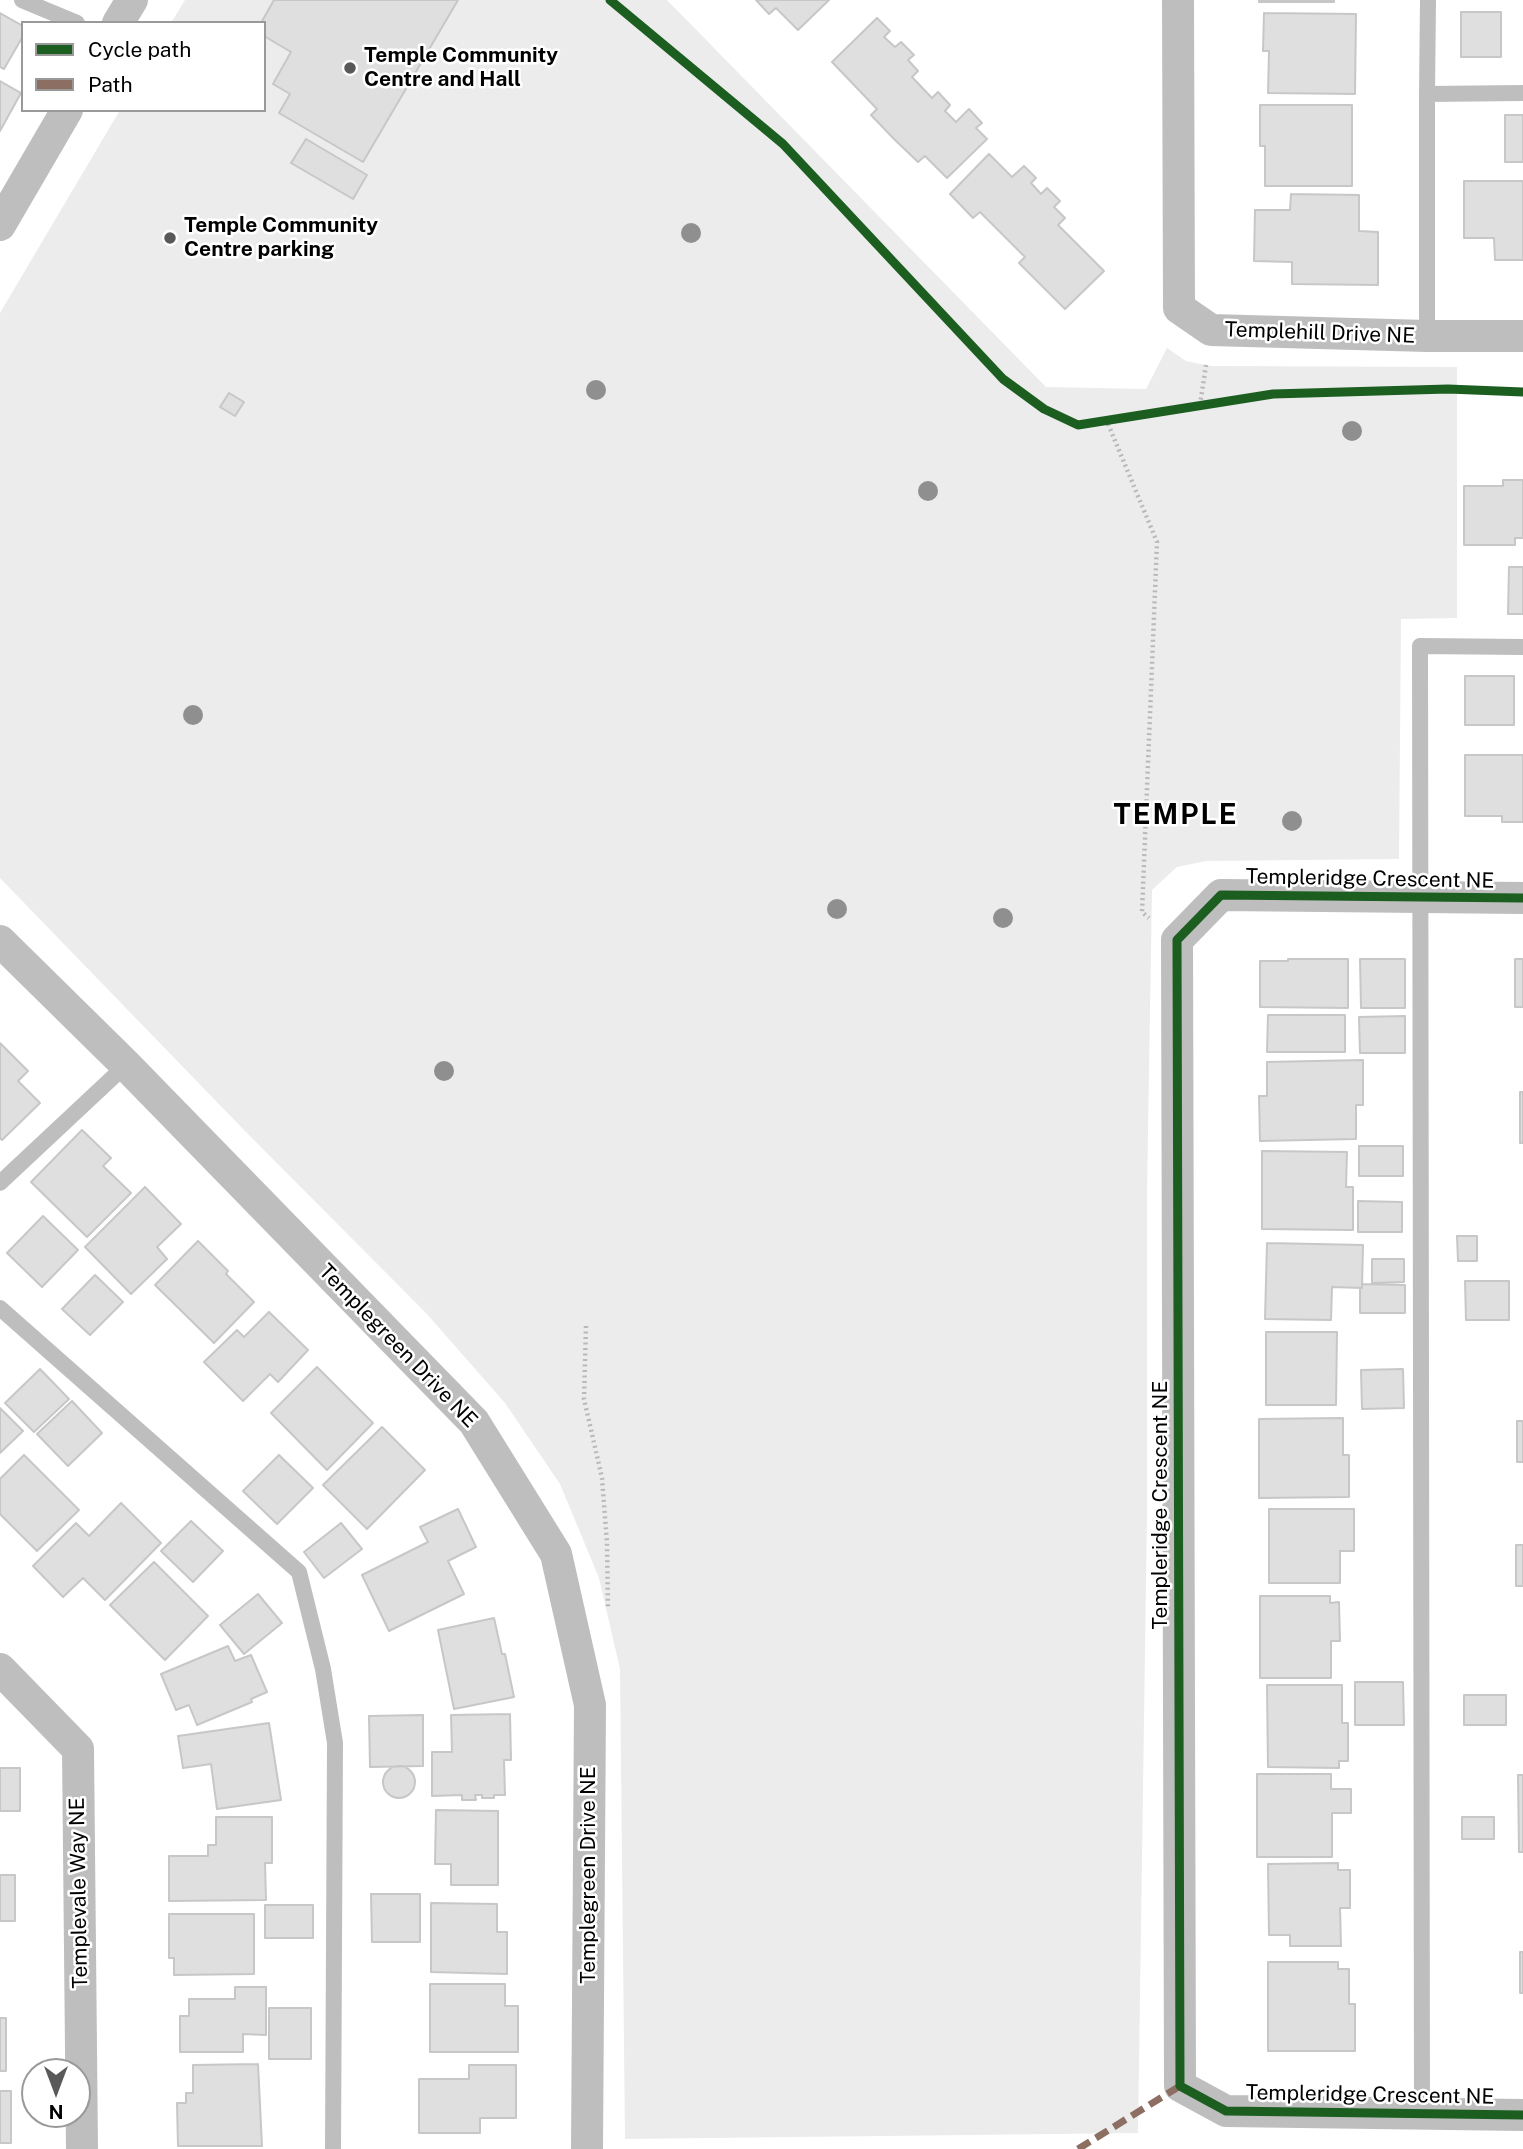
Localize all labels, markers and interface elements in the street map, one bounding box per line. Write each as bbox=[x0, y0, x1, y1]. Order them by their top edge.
legend bbox=[21, 21, 266, 112]
text: Cycle path bbox=[88, 37, 191, 62]
place label: Temple Community Centre and Hall bbox=[364, 43, 558, 93]
marker: Temple Community Centre and Hall bbox=[342, 60, 358, 76]
text: Path bbox=[88, 72, 133, 97]
place label: Temple Community Centre parking bbox=[184, 213, 378, 263]
marker: Temple Community Centre parking bbox=[162, 230, 178, 246]
street label: Templehill Drive NE bbox=[1224, 317, 1416, 349]
district label: TEMPLE bbox=[1114, 798, 1238, 832]
street label: Templeridge Crescent NE bbox=[1245, 864, 1495, 894]
street label: Templegreen Drive NE bbox=[313, 1259, 483, 1433]
street label: Templeridge Crescent NE bbox=[1148, 1381, 1174, 1629]
street label: Templegreen Drive NE bbox=[576, 1766, 602, 1984]
street label: Templevale Way NE bbox=[65, 1797, 93, 1989]
north arrow bbox=[21, 2058, 91, 2128]
street label: Templeridge Crescent NE bbox=[1245, 2080, 1495, 2110]
text: N bbox=[49, 2101, 63, 2123]

